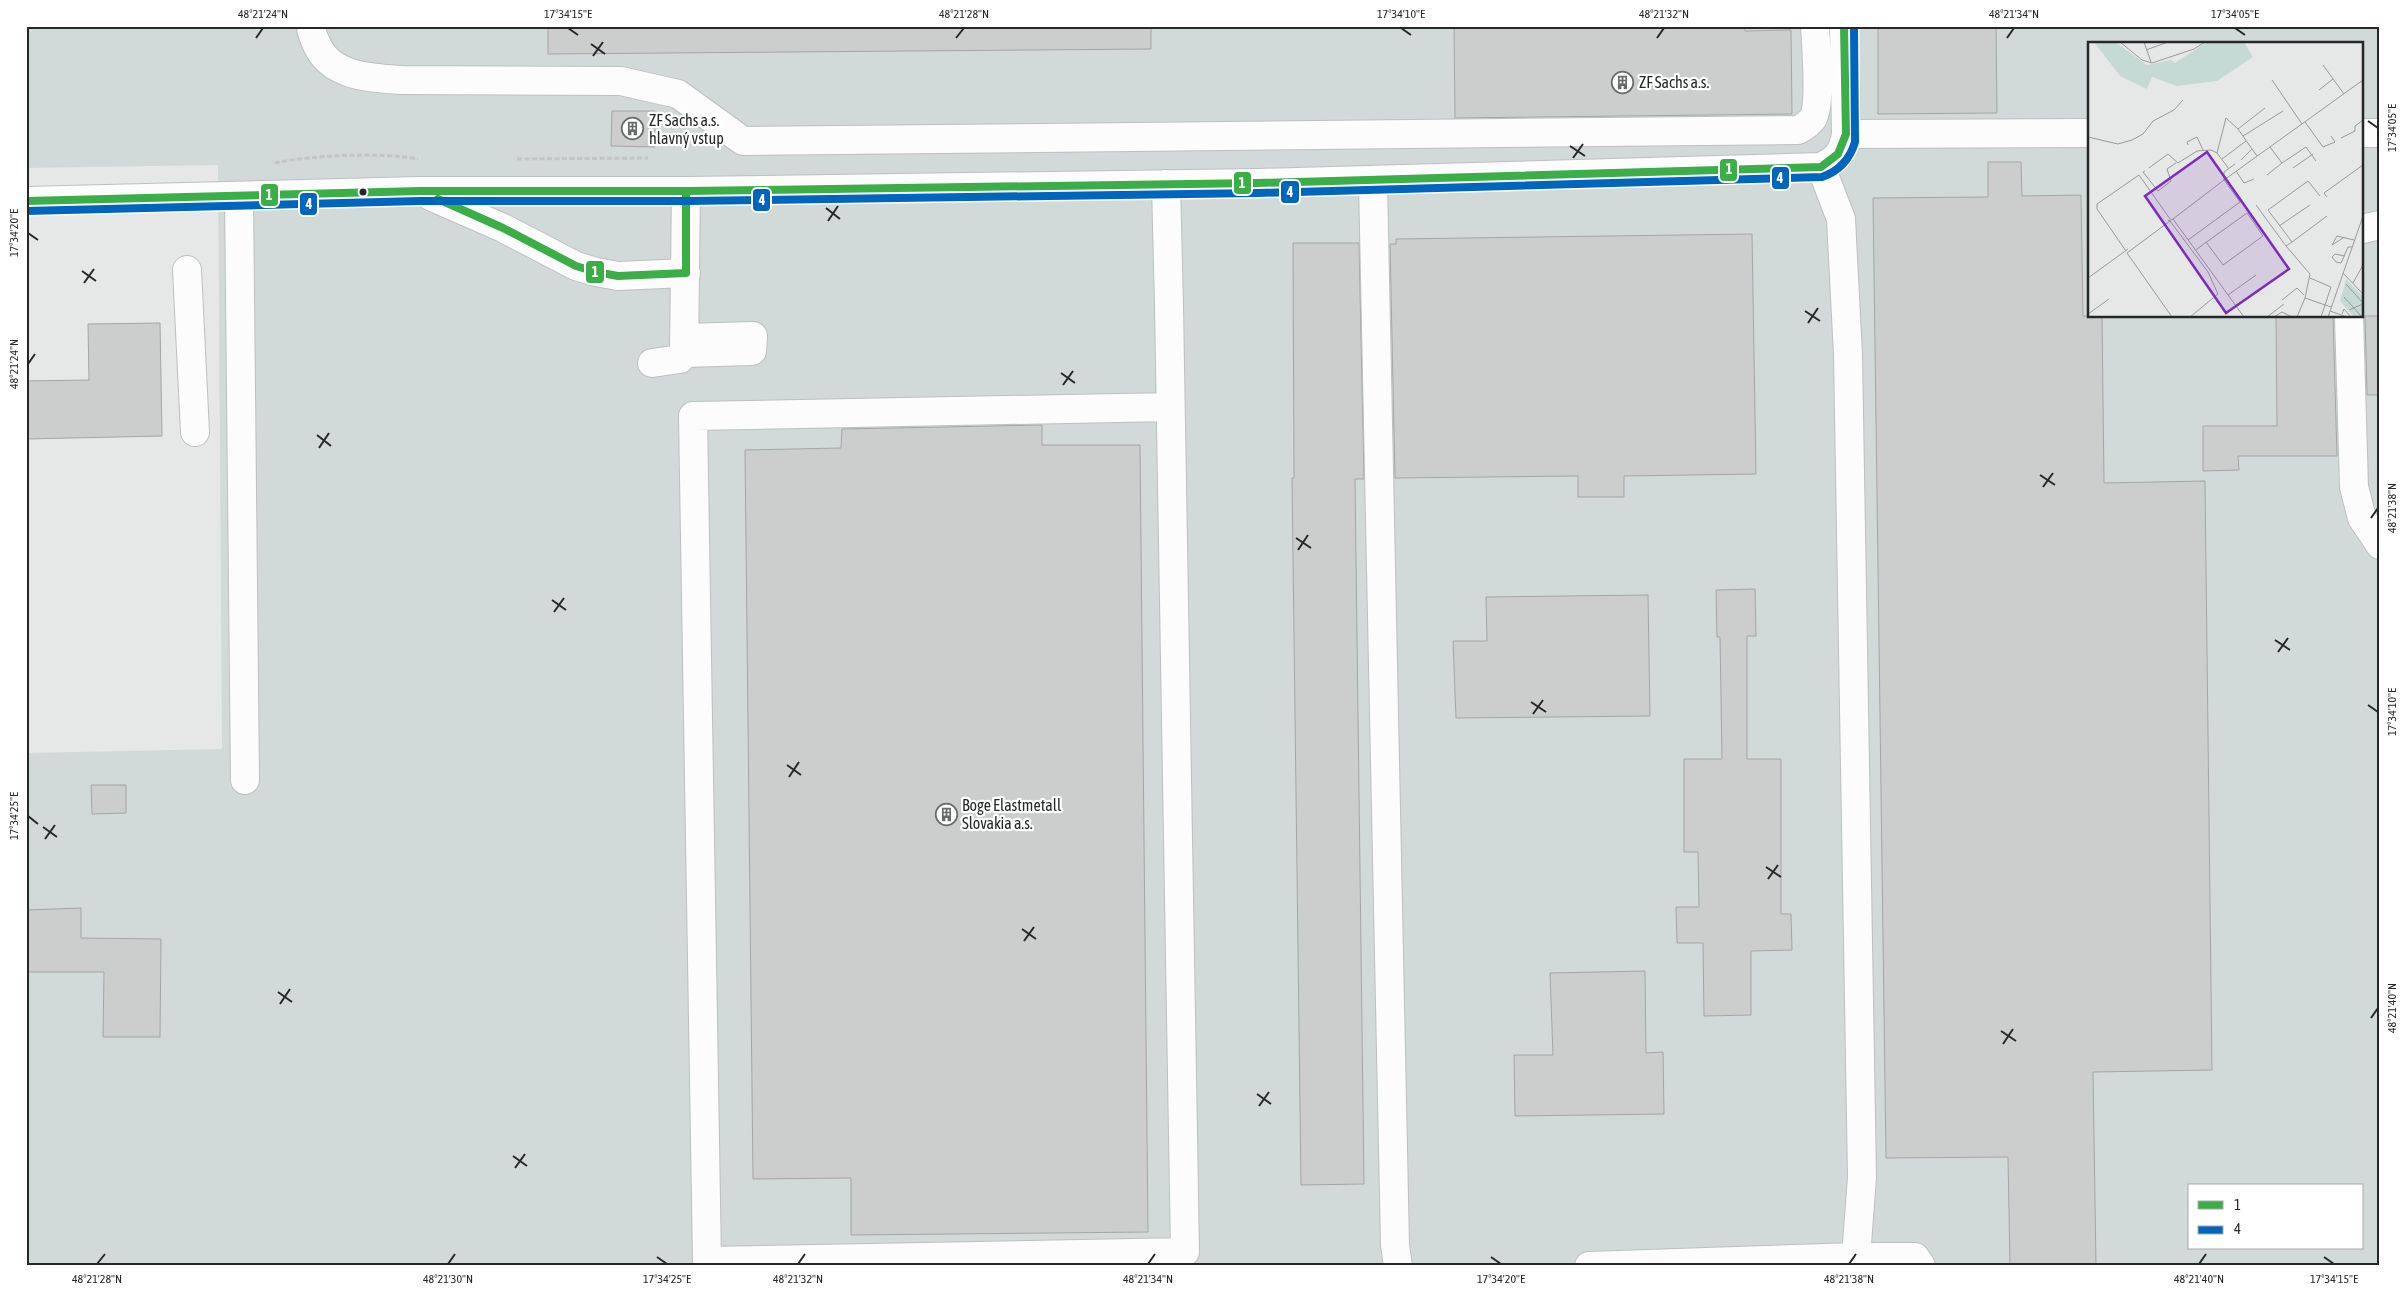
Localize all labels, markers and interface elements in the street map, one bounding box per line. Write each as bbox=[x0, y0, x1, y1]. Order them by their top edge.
text: 48°21'24"N bbox=[238, 7, 288, 21]
text: 17°34'15"E bbox=[544, 7, 592, 21]
text: 48°21'28"N bbox=[939, 7, 989, 21]
text: 17°34'10"E bbox=[1377, 7, 1425, 21]
text: 48°21'32"N bbox=[1639, 7, 1689, 21]
text: 48°21'34"N bbox=[1989, 7, 2039, 21]
text: 17°34'05"E bbox=[2211, 7, 2259, 21]
inset map bbox=[2088, 42, 2364, 318]
building icon: ZF Sachs a.s. bbox=[1611, 70, 1635, 94]
place label: ZF Sachs a.s. bbox=[1639, 73, 1709, 91]
text: 17°34'05"E bbox=[2385, 104, 2399, 152]
place label: ZF Sachs a.s. hlavný vstup bbox=[649, 111, 724, 148]
building icon: ZF Sachs a.s. hlavný vstup bbox=[621, 117, 645, 141]
line badge: 1 bbox=[1719, 158, 1738, 182]
text: 1 bbox=[1726, 161, 1733, 177]
line badge: 4 bbox=[1771, 166, 1790, 190]
text: 4 bbox=[1776, 170, 1784, 186]
line badge: 1 bbox=[1233, 171, 1252, 195]
text: 1 bbox=[1239, 175, 1246, 191]
line badge: 4 bbox=[1280, 180, 1300, 204]
line badge: 1 bbox=[260, 183, 279, 207]
text: 4 bbox=[1286, 184, 1294, 200]
text: 1 bbox=[266, 187, 273, 203]
unlabelled marker bbox=[358, 187, 368, 197]
line badge: 4 bbox=[752, 188, 771, 212]
line badge: 4 bbox=[299, 192, 318, 216]
text: 4 bbox=[758, 192, 766, 208]
text: 4 bbox=[305, 196, 313, 212]
text: 17°34'20"E bbox=[7, 209, 21, 257]
line badge: 1 bbox=[585, 260, 605, 284]
text: 1 bbox=[592, 264, 599, 280]
text: 48°21'24"N bbox=[7, 339, 21, 389]
text: 48°21'38"N bbox=[2385, 483, 2399, 533]
text: 17°34'10"E bbox=[2385, 688, 2399, 736]
text: 17°34'25"E bbox=[7, 792, 21, 840]
place label: Boge Elastmetall Slovakia a.s. bbox=[962, 796, 1062, 832]
building icon: Boge Elastmetall Slovakia a.s. bbox=[934, 802, 958, 826]
text: 48°21'40"N bbox=[2385, 983, 2399, 1033]
legend bbox=[2188, 1184, 2364, 1250]
text: 1 bbox=[2234, 1196, 2241, 1213]
text: 4 bbox=[2234, 1220, 2241, 1237]
text: 48°21'28"N bbox=[72, 1272, 122, 1286]
text: 48°21'30"N bbox=[423, 1272, 473, 1286]
text: 17°34'25"E bbox=[643, 1272, 691, 1286]
text: 48°21'32"N bbox=[773, 1272, 823, 1286]
text: 48°21'34"N bbox=[1123, 1272, 1173, 1286]
text: 17°34'20"E bbox=[1477, 1272, 1525, 1286]
text: 48°21'38"N bbox=[1824, 1272, 1874, 1286]
text: 48°21'40"N bbox=[2174, 1272, 2224, 1286]
text: 17°34'15"E bbox=[2310, 1272, 2358, 1286]

